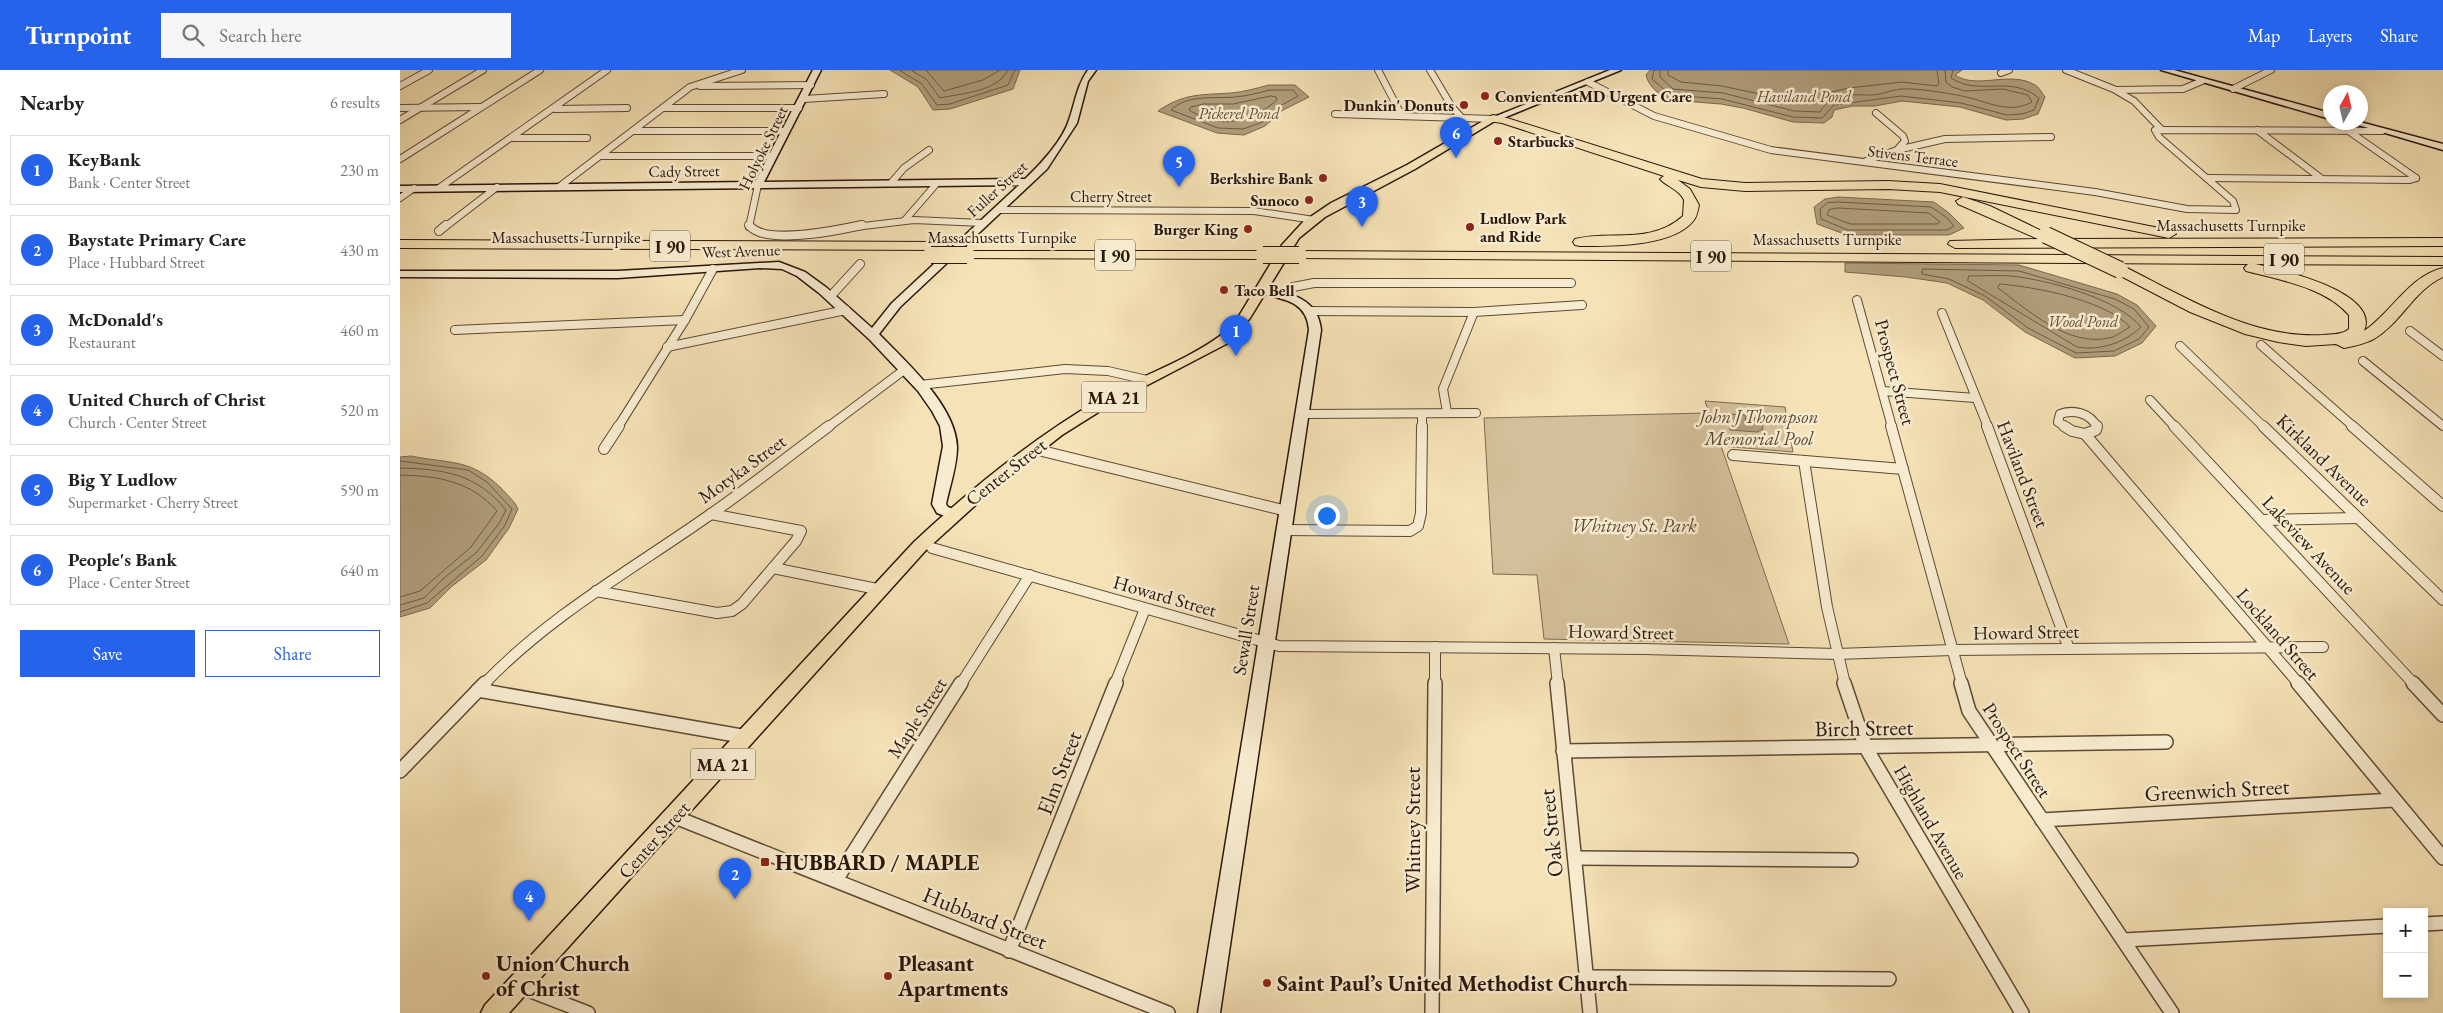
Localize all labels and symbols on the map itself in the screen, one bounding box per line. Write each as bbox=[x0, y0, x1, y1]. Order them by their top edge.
north arrow bbox=[2323, 85, 2368, 130]
place label: ConviententMD Urgent Care bbox=[1495, 86, 1692, 107]
water label: Haviland Pond bbox=[1756, 86, 1852, 107]
marker: ConviententMD Urgent Care bbox=[1479, 90, 1491, 102]
place label: Dunkin' Donuts bbox=[1344, 95, 1454, 116]
marker: Dunkin' Donuts bbox=[1458, 99, 1470, 111]
street label: Holyoke Street bbox=[734, 103, 792, 193]
water label: Pickerel Pond bbox=[1198, 103, 1281, 124]
pin: 6 bbox=[1440, 117, 1472, 158]
place label: Starbucks bbox=[1508, 131, 1574, 152]
marker: Starbucks bbox=[1492, 135, 1504, 147]
street label: Stivens Terrace bbox=[1867, 140, 1959, 172]
pin: 5 bbox=[1163, 146, 1195, 187]
street label: Fuller Street bbox=[962, 156, 1032, 222]
street label: Cady Street bbox=[648, 160, 720, 182]
place label: Berkshire Bank bbox=[1210, 168, 1313, 189]
marker: Berkshire Bank bbox=[1317, 172, 1329, 184]
street label: Cherry Street bbox=[1070, 186, 1152, 207]
pin: 3 bbox=[1346, 186, 1378, 227]
place label: Sunoco bbox=[1251, 190, 1299, 211]
marker: Sunoco bbox=[1303, 194, 1315, 206]
place label: Ludlow Park and Ride bbox=[1480, 208, 1567, 247]
street label: Massachusetts Turnpike bbox=[2156, 215, 2306, 236]
place label: Burger King bbox=[1154, 219, 1239, 240]
marker: Ludlow Park and Ride bbox=[1464, 221, 1476, 233]
marker: Burger King bbox=[1242, 223, 1254, 235]
street label: Massachusetts Turnpike bbox=[491, 227, 641, 248]
street label: Massachusetts Turnpike bbox=[927, 227, 1077, 248]
street label: Massachusetts Turnpike bbox=[1752, 229, 1902, 250]
road number: I 90 bbox=[650, 230, 690, 262]
street label: West Avenue bbox=[701, 239, 781, 263]
road number: I 90 bbox=[1095, 240, 1135, 270]
road number: I 90 bbox=[1691, 240, 1731, 272]
road number: I 90 bbox=[2264, 243, 2304, 274]
place label: Taco Bell bbox=[1234, 280, 1295, 301]
marker: Taco Bell bbox=[1218, 284, 1230, 296]
water label: Wood Pond bbox=[2048, 311, 2119, 332]
pin: 1 bbox=[1220, 315, 1252, 356]
street label: Prospect Street bbox=[1869, 316, 1921, 428]
road number: MA 21 bbox=[1082, 382, 1146, 412]
park label: John J Thompson Memorial Pool bbox=[1696, 404, 1818, 451]
street label: Kirkland Avenue bbox=[2271, 408, 2377, 512]
street label: Haviland Street bbox=[1991, 417, 2055, 531]
street label: Motyka Street bbox=[693, 429, 791, 509]
street label: Center Street bbox=[960, 433, 1052, 511]
street label: Lakeview Avenue bbox=[2257, 490, 2361, 600]
your location bbox=[1314, 503, 1340, 529]
park label: Whitney St. Park bbox=[1571, 513, 1697, 538]
street label: Howard Street bbox=[1110, 569, 1220, 623]
street label: Sewall Street bbox=[1227, 583, 1265, 677]
street label: Lockland Street bbox=[2231, 583, 2325, 685]
street label: Howard Street bbox=[1568, 619, 1674, 645]
street label: Howard Street bbox=[1973, 619, 2079, 645]
street label: Maple Street bbox=[882, 673, 952, 763]
street label: Prospect Street bbox=[1977, 698, 2057, 802]
street label: Birch Street bbox=[1814, 713, 1914, 743]
street label: Elm Street bbox=[1030, 727, 1088, 819]
road number: MA 21 bbox=[690, 749, 756, 780]
street label: Highland Avenue bbox=[1888, 760, 1974, 884]
street label: Whitney Street bbox=[1398, 767, 1427, 893]
street label: Greenwich Street bbox=[2144, 772, 2290, 808]
street label: Oak Street bbox=[1532, 787, 1570, 879]
street label: Center Street bbox=[613, 796, 695, 884]
place label: HUBBARD / MAPLE bbox=[775, 848, 980, 877]
marker: HUBBARD / MAPLE bbox=[759, 856, 771, 868]
pin: 2 bbox=[719, 858, 751, 899]
pin: 4 bbox=[513, 880, 545, 921]
street label: Hubbard Street bbox=[919, 880, 1052, 956]
place label: Union Church of Christ bbox=[496, 949, 630, 1003]
place label: Pleasant Apartments bbox=[897, 949, 1008, 1003]
place label: Saint Paul’s United Methodist Church bbox=[1277, 969, 1628, 998]
marker: Union Church of Christ bbox=[480, 970, 492, 982]
marker: Pleasant Apartments bbox=[882, 970, 894, 982]
marker: Saint Paul’s United Methodist Church bbox=[1261, 977, 1273, 989]

